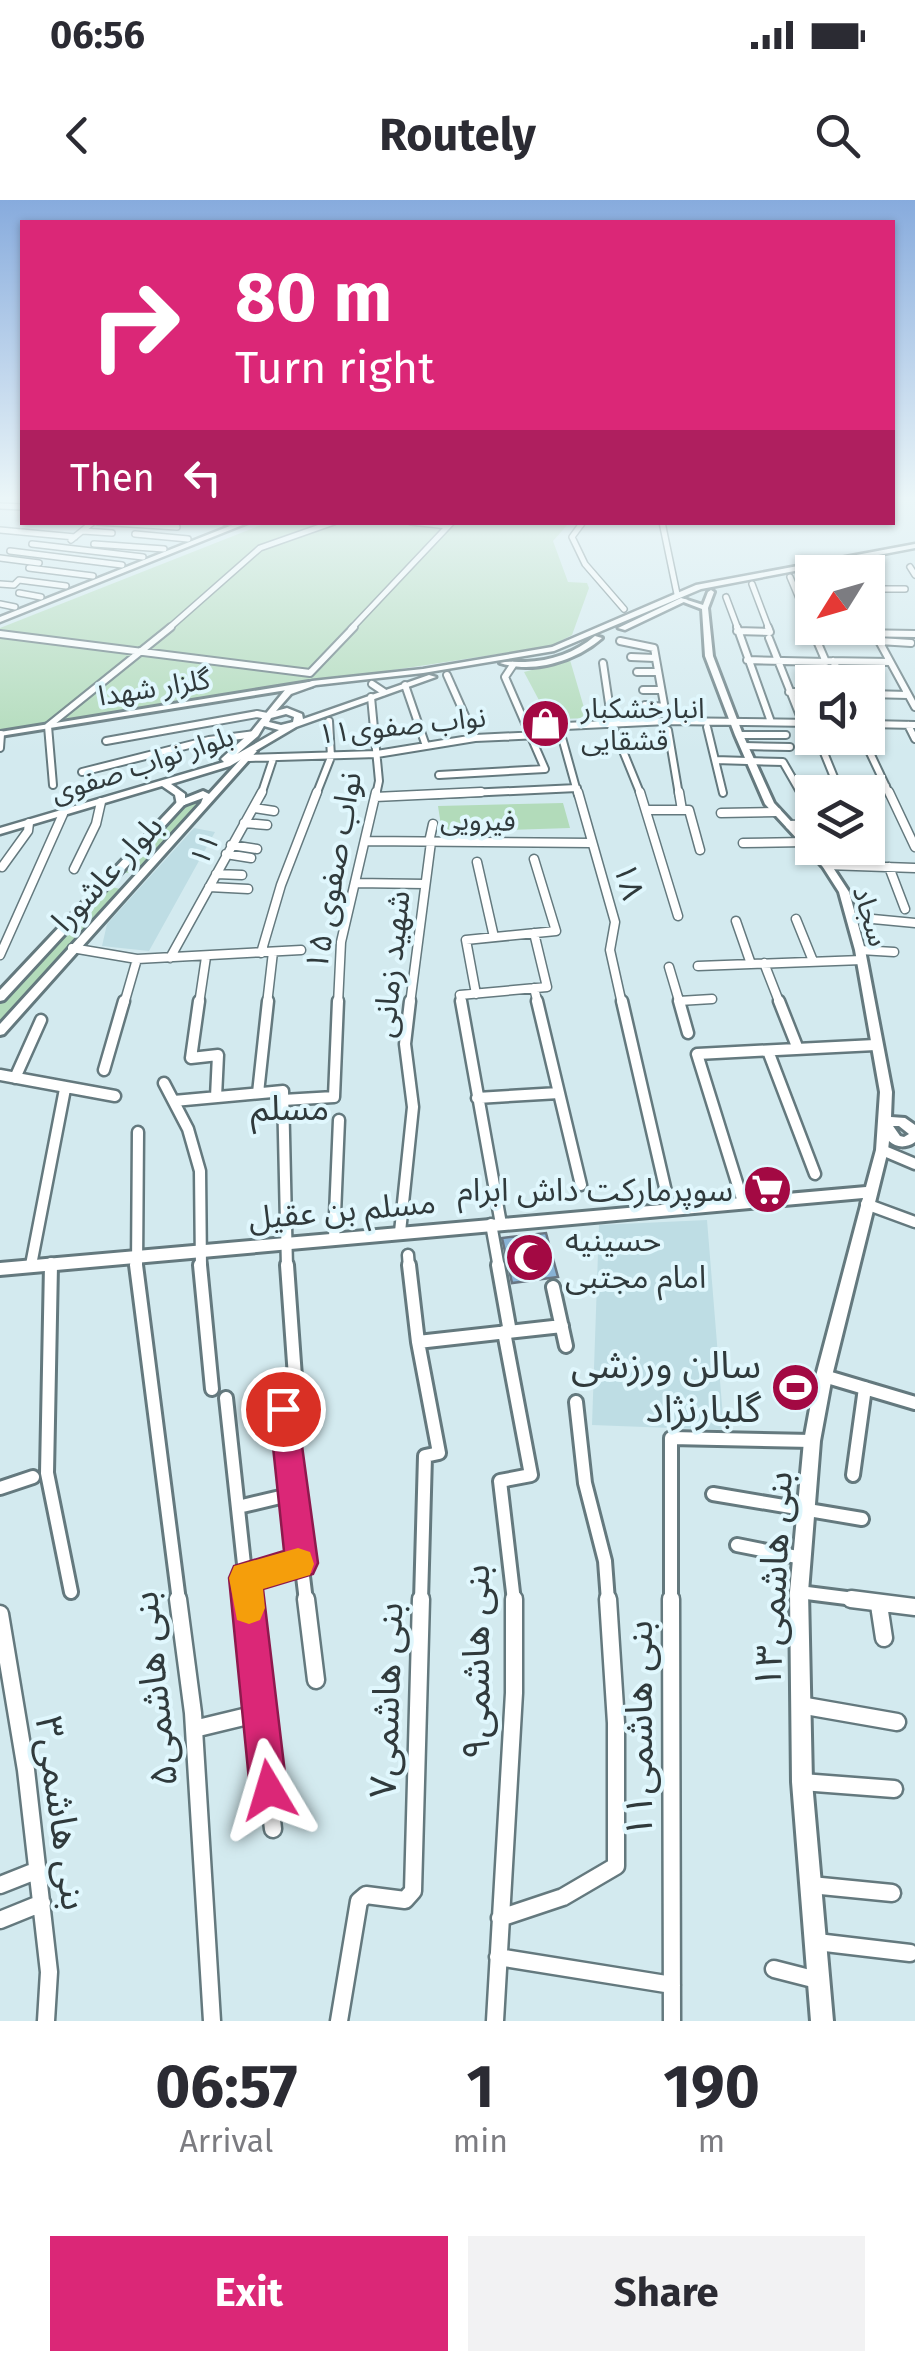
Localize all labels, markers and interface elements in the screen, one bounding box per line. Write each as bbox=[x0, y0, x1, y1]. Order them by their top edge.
text: 06:56 bbox=[50, 12, 145, 58]
icon: back bbox=[50, 108, 105, 163]
text: Routely bbox=[379, 108, 536, 162]
icon: search bbox=[810, 108, 865, 163]
text: 80 m bbox=[235, 256, 392, 340]
icon: right bbox=[70, 260, 200, 390]
text: Turn right bbox=[235, 341, 434, 395]
icon: left bbox=[175, 450, 230, 505]
text: Then bbox=[70, 455, 155, 501]
north arrow bbox=[795, 555, 885, 645]
map controls bbox=[795, 555, 885, 865]
street label: گلزار شهدا bbox=[96, 662, 213, 713]
button: sound bbox=[795, 665, 885, 755]
place label: انبارخشکبار قشقایی bbox=[580, 692, 705, 757]
shop icon: انبارخشکبار قشقایی bbox=[520, 698, 572, 750]
street label: ۱۱نواب صفوی bbox=[317, 700, 487, 751]
street label: بلوار نواب صفوی bbox=[47, 719, 238, 809]
street label: نواب صفوی ۱۵ bbox=[297, 769, 369, 973]
button: layers bbox=[795, 775, 885, 865]
street label: فیرویی bbox=[440, 803, 516, 838]
street label: بلوار عاشورا bbox=[44, 807, 170, 939]
street label: ۱۱ bbox=[182, 827, 226, 871]
street label: ۱۸ bbox=[605, 858, 653, 904]
street label: سجاد bbox=[846, 882, 895, 950]
street label: شهید زمانی bbox=[364, 889, 418, 1039]
district label: مسلم bbox=[251, 1087, 329, 1135]
supermarket icon: سوپرمارکت داش ابرام bbox=[742, 1164, 794, 1216]
place label: سوپرمارکت داش ابرام bbox=[457, 1171, 733, 1214]
street label: مسلم بن عقیل bbox=[247, 1183, 438, 1242]
place label: حسینیه امام مجتبی bbox=[565, 1221, 706, 1301]
mosque icon: حسینیه امام مجتبی bbox=[504, 1232, 556, 1284]
place label: سالن ورزشی گلبارنژاد bbox=[571, 1342, 762, 1432]
sports icon: سالن ورزشی گلبارنژاد bbox=[770, 1361, 822, 1413]
pin bbox=[241, 1367, 326, 1452]
icon: arrive bbox=[256, 1382, 311, 1437]
street label: بنی هاشمی۱۳ bbox=[744, 1470, 802, 1690]
street label: بنی هاشمی۹ bbox=[453, 1564, 499, 1760]
street label: بنی هاشمی۵ bbox=[121, 1589, 187, 1789]
street label: بنی هاشمی۷ bbox=[360, 1601, 412, 1799]
street label: بنی هاشمی۱۱ bbox=[616, 1620, 662, 1838]
street label: بنی هاشمی۳ bbox=[26, 1713, 98, 1913]
position arrow bbox=[217, 1738, 321, 1842]
text: 06:57 bbox=[155, 2051, 298, 2123]
text: 1 bbox=[466, 2051, 494, 2123]
text: 190 bbox=[663, 2051, 760, 2123]
text: Arrival bbox=[180, 2122, 273, 2160]
text: min bbox=[453, 2122, 508, 2160]
text: m bbox=[698, 2122, 725, 2160]
button: Exit bbox=[50, 2236, 448, 2351]
button: Share bbox=[468, 2236, 865, 2351]

